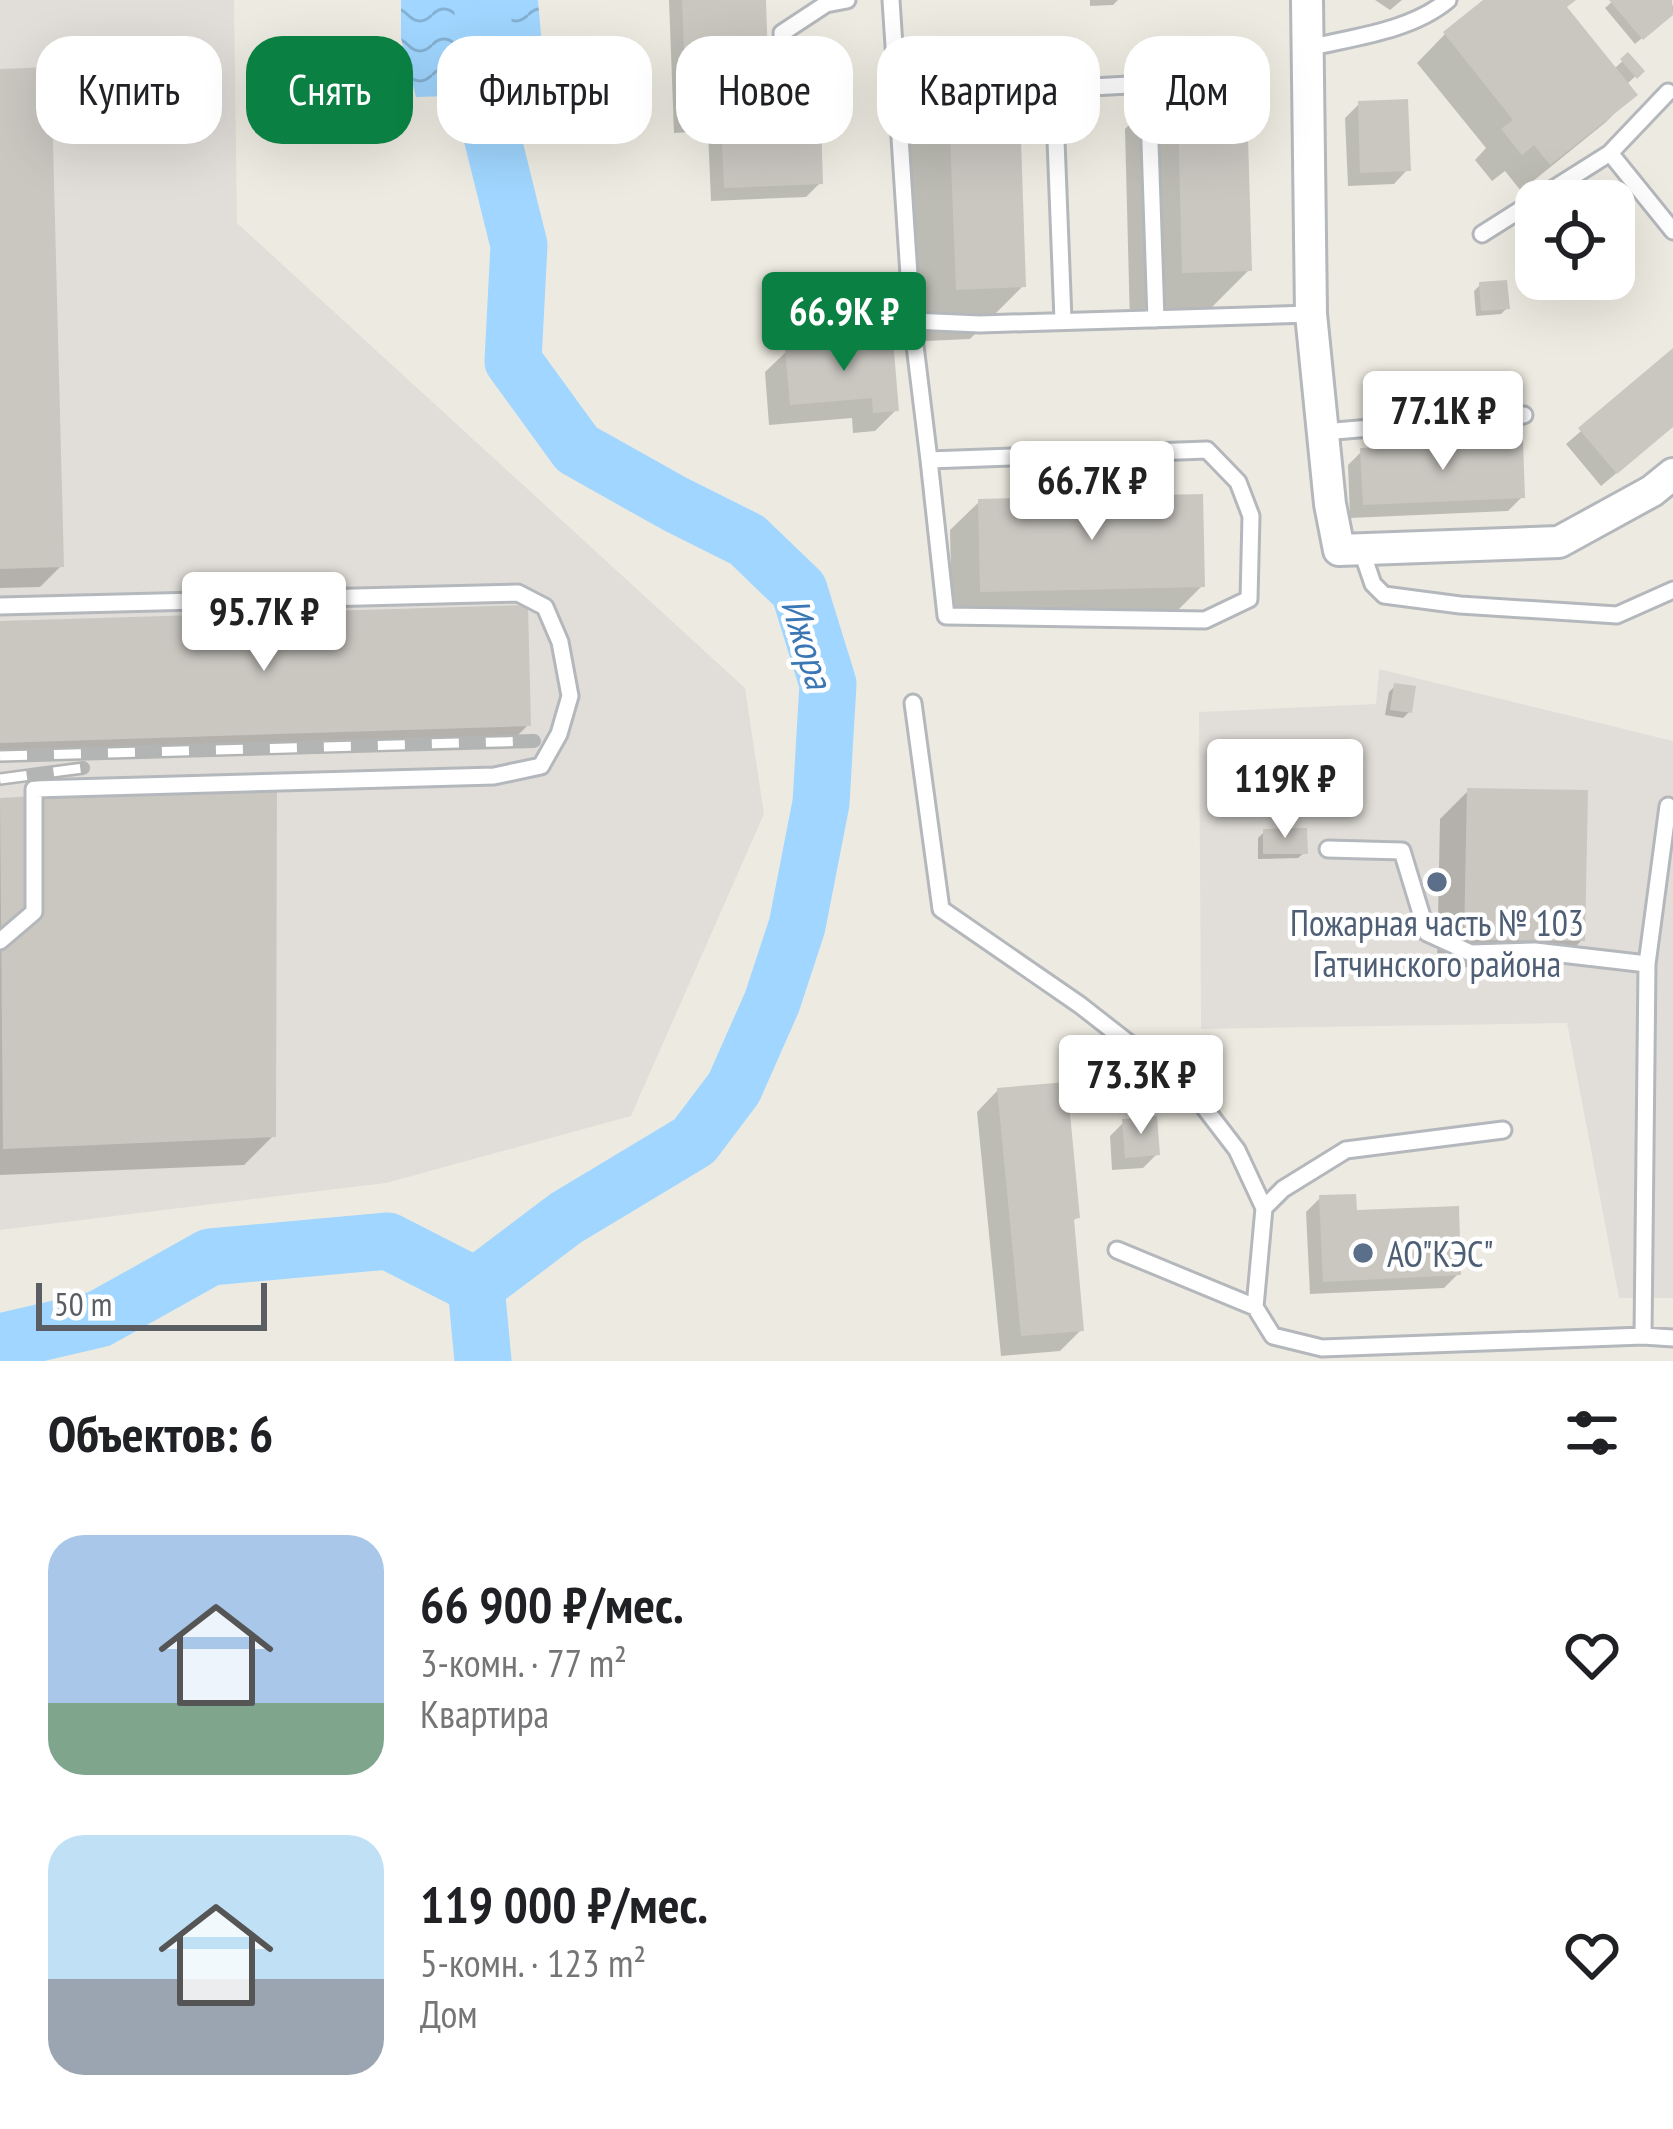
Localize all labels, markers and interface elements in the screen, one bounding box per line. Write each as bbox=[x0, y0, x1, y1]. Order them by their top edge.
chip: Купить bbox=[36, 36, 222, 144]
chip: Снять bbox=[246, 36, 413, 144]
chip: Фильтры bbox=[437, 36, 652, 144]
chip: Новое bbox=[676, 36, 853, 144]
chip: Квартира bbox=[877, 36, 1100, 144]
chip: Дом bbox=[1124, 36, 1270, 144]
map controls bbox=[1515, 180, 1635, 300]
button: locate bbox=[1515, 180, 1635, 300]
pin: 66.9K ₽ bbox=[733, 272, 955, 374]
text: 66.9K ₽ bbox=[789, 285, 899, 336]
pin: 77.1K ₽ bbox=[1332, 371, 1554, 473]
text: 77.1K ₽ bbox=[1390, 384, 1496, 435]
pin: 66.7K ₽ bbox=[981, 441, 1203, 543]
text: 66.7K ₽ bbox=[1037, 454, 1147, 505]
pin: 95.7K ₽ bbox=[153, 572, 375, 674]
text: 95.7K ₽ bbox=[209, 585, 319, 636]
water label: Ижора bbox=[770, 592, 846, 696]
pin: 119K ₽ bbox=[1187, 739, 1383, 841]
text: 119K ₽ bbox=[1234, 752, 1336, 803]
marker: Пожарная часть № 103 Гатчинского района bbox=[1424, 869, 1450, 895]
place label: Пожарная часть № 103 Гатчинского района bbox=[1290, 899, 1584, 987]
pin: 73.3K ₽ bbox=[1030, 1035, 1252, 1137]
text: 73.3K ₽ bbox=[1086, 1048, 1196, 1099]
place label: АО"КЭС" bbox=[1387, 1230, 1494, 1277]
marker: АО"КЭС" bbox=[1350, 1240, 1376, 1266]
scale bar bbox=[36, 1277, 267, 1330]
text: 50 m bbox=[54, 1282, 112, 1325]
text: Объектов: 6 bbox=[48, 1400, 273, 1466]
icon: filters bbox=[1559, 1400, 1625, 1466]
text: 66 900 ₽/мес. bbox=[420, 1571, 684, 1637]
icon: home bbox=[144, 1583, 288, 1727]
icon: heart bbox=[1559, 1622, 1625, 1688]
text: 3-комн. · 77 m² bbox=[420, 1637, 627, 1688]
text: Квартира bbox=[420, 1688, 549, 1739]
text: 119 000 ₽/мес. bbox=[420, 1871, 708, 1937]
icon: home bbox=[144, 1883, 288, 2027]
icon: heart bbox=[1559, 1922, 1625, 1988]
text: 5-комн. · 123 m² bbox=[420, 1937, 646, 1988]
text: Дом bbox=[420, 1988, 478, 2039]

